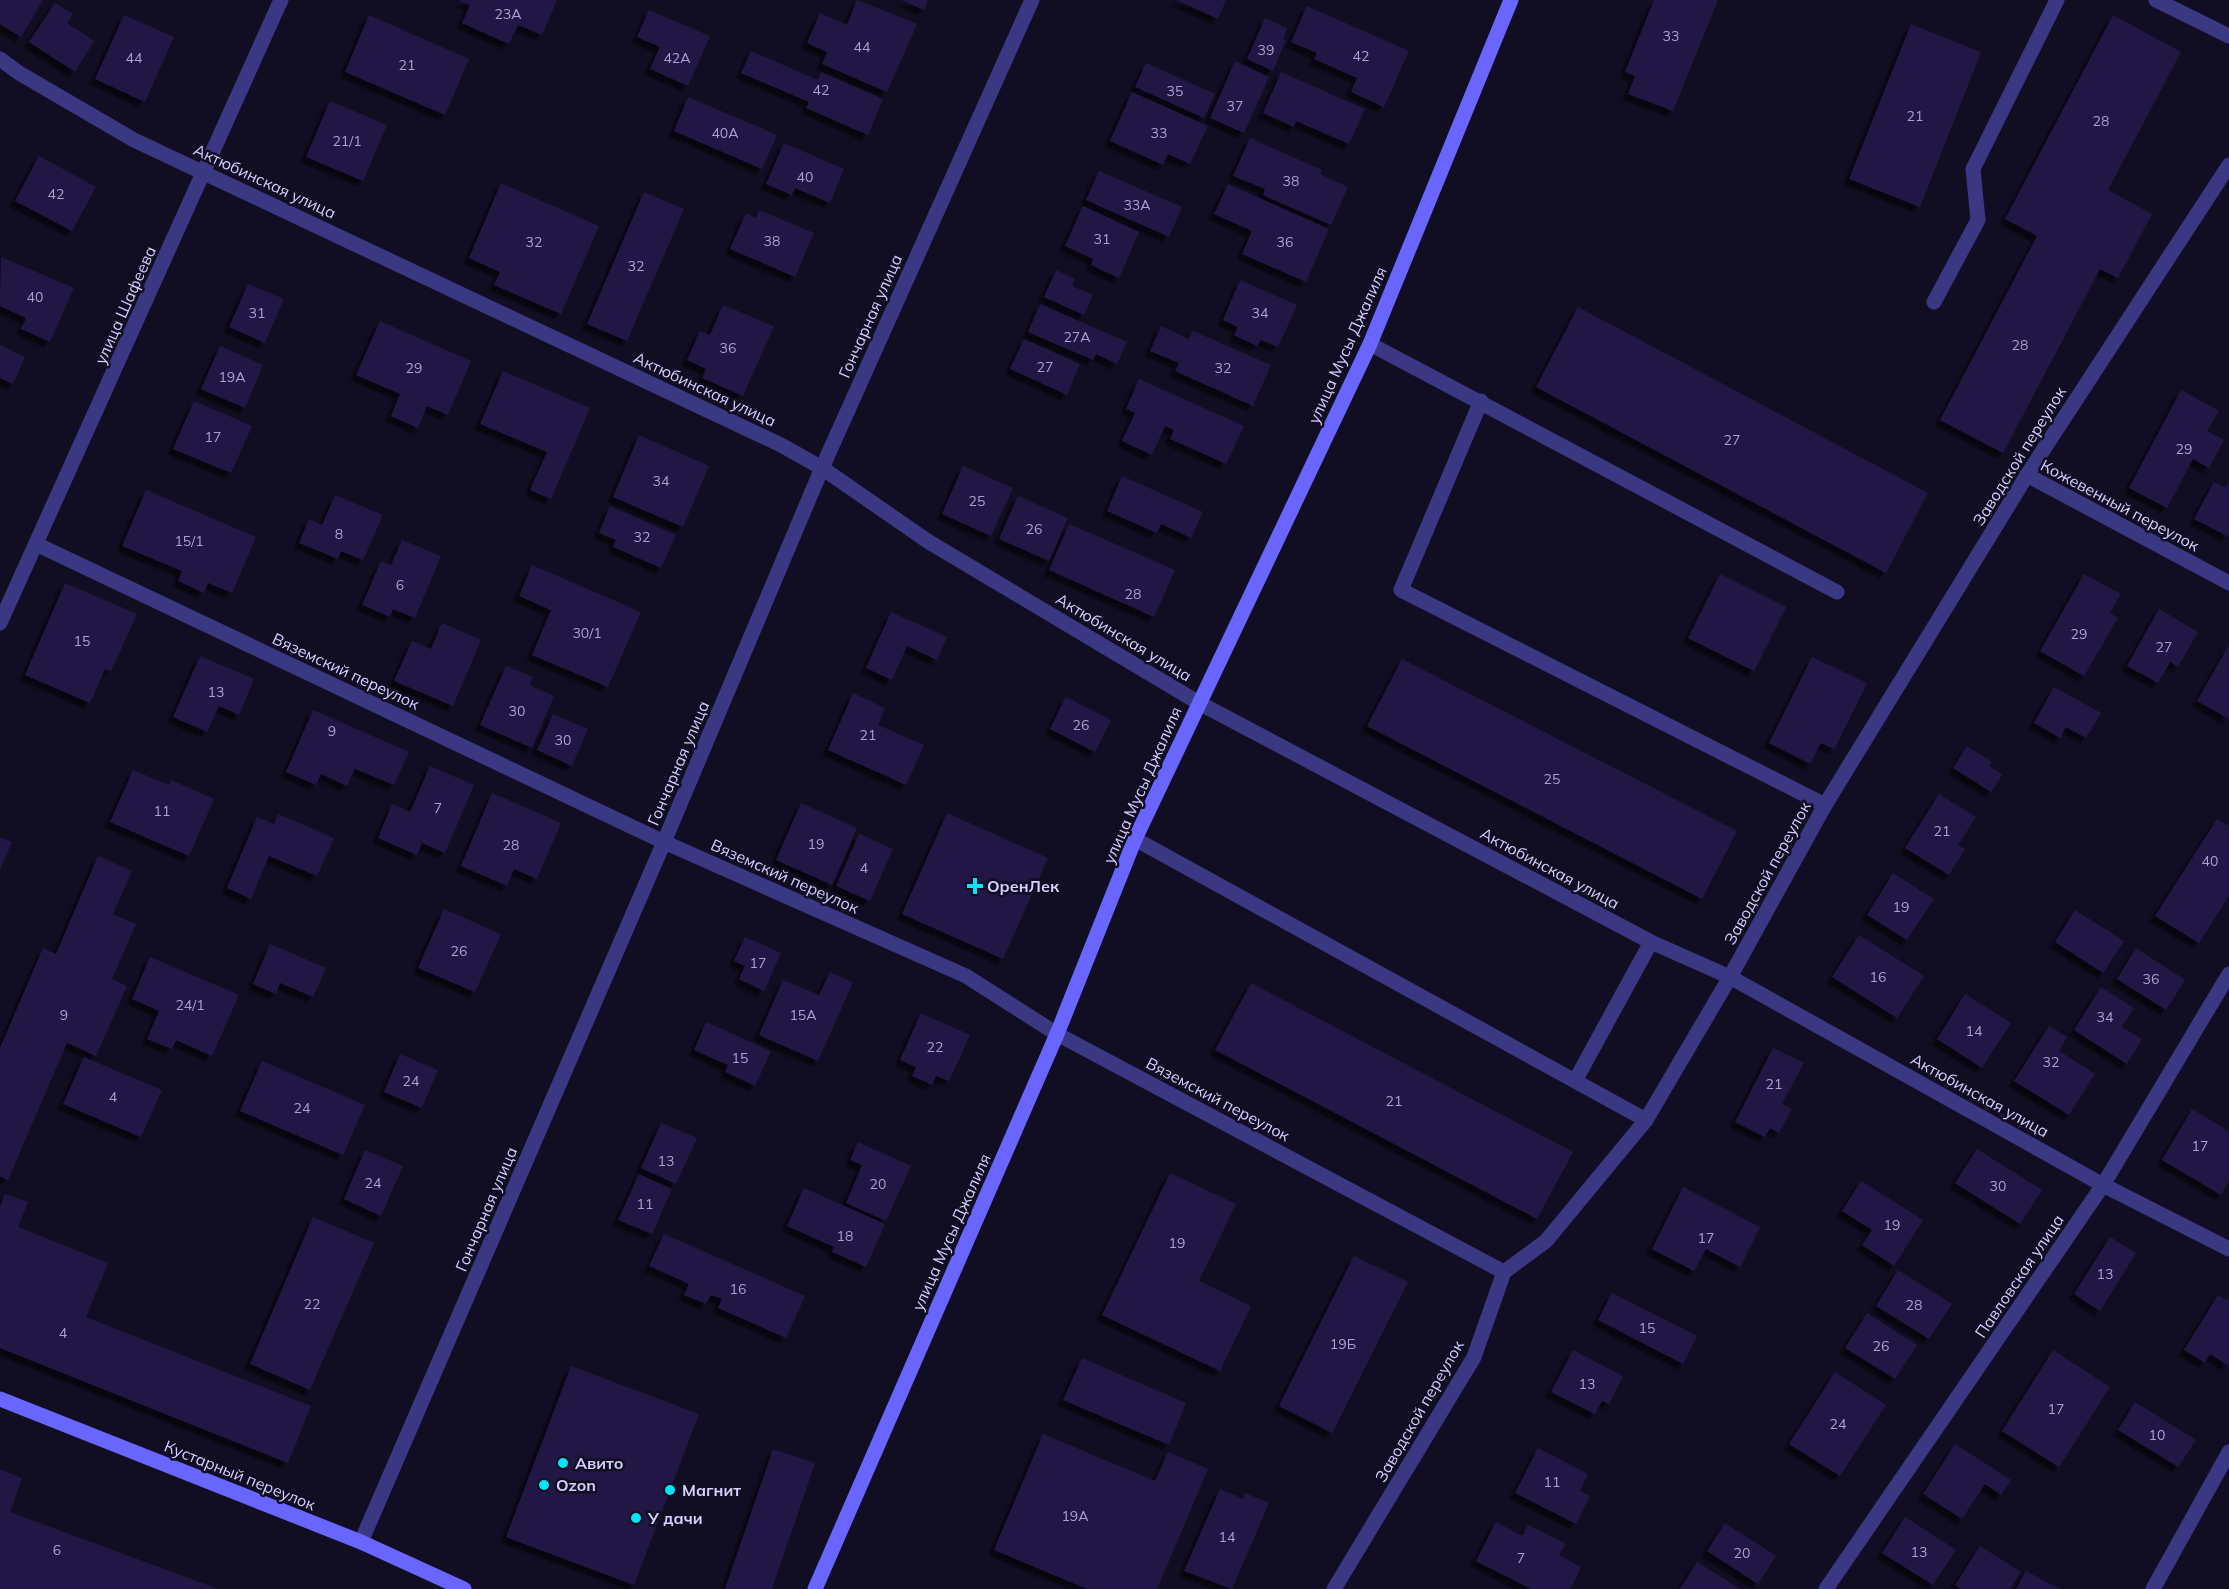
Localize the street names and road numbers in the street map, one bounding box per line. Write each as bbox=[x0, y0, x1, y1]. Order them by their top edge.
street label: Актюбинская улица bbox=[191, 139, 339, 223]
street label: улица Шафеева bbox=[90, 243, 160, 367]
street label: Гончарная улица bbox=[834, 251, 906, 381]
street label: улица Мусы Джалиля bbox=[1303, 263, 1391, 427]
street label: Актюбинская улица bbox=[631, 347, 779, 431]
street label: Заводской переулок bbox=[1968, 382, 2070, 529]
street label: Кожевенный переулок bbox=[2037, 455, 2203, 555]
street label: Актюбинская улица bbox=[1053, 589, 1195, 685]
street label: Вяземский переулок bbox=[269, 628, 423, 714]
street label: Гончарная улица bbox=[643, 698, 713, 828]
street label: улица Мусы Джалиля bbox=[1098, 703, 1186, 867]
street label: Заводской переулок bbox=[1719, 798, 1815, 948]
street label: Актюбинская улица bbox=[1477, 823, 1623, 913]
street label: Вяземский переулок bbox=[708, 834, 862, 918]
street label: Актюбинская улица bbox=[1908, 1049, 2052, 1141]
street label: Вяземский переулок bbox=[1143, 1053, 1294, 1145]
street label: Гончарная улица bbox=[451, 1144, 521, 1274]
street label: улица Мусы Джалиля bbox=[907, 1150, 995, 1314]
street label: Павловская улица bbox=[1970, 1210, 2068, 1342]
street label: Заводской переулок bbox=[1370, 1336, 1468, 1485]
street label: Кустарный переулок bbox=[162, 1436, 319, 1515]

